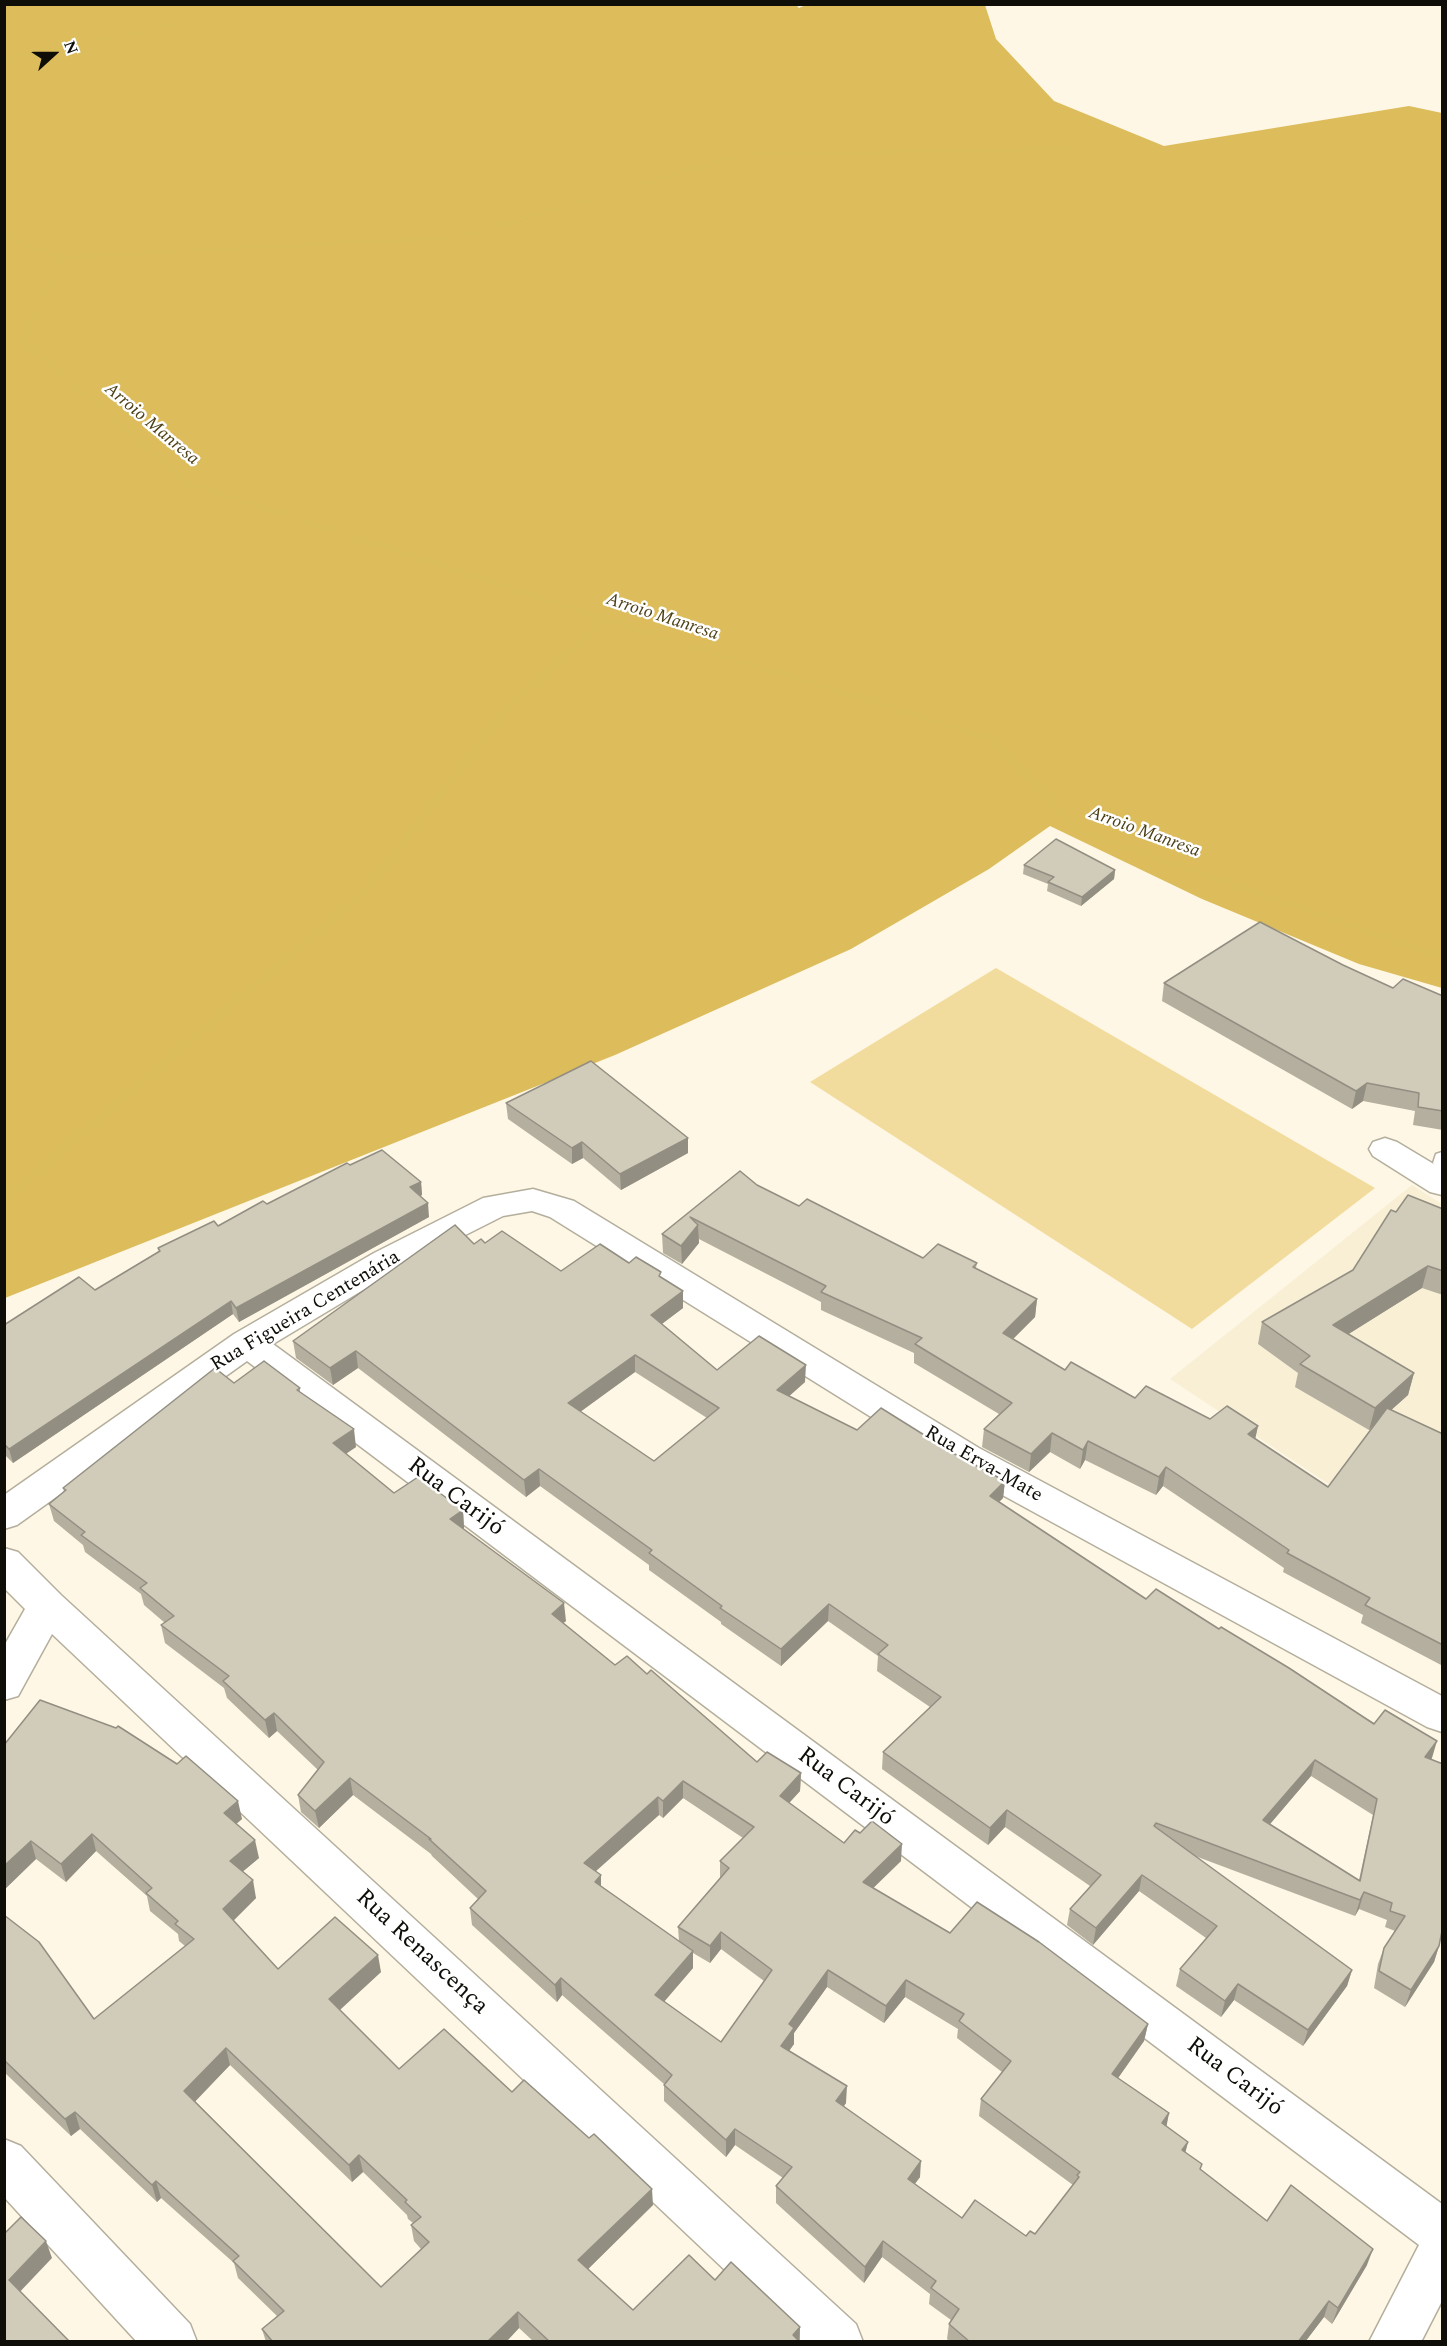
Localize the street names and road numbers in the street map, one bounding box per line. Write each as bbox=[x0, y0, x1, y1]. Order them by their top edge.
street label: Rua Figueira Centenária bbox=[207, 1246, 405, 1378]
street label: Rua Erva-Mate bbox=[920, 1422, 1046, 1508]
street label: Rua Carijó bbox=[401, 1452, 509, 1544]
street label: Rua Carijó bbox=[791, 1742, 899, 1834]
street label: Rua Renascença bbox=[349, 1884, 493, 2022]
street label: Rua Carijó bbox=[1180, 2032, 1288, 2124]

